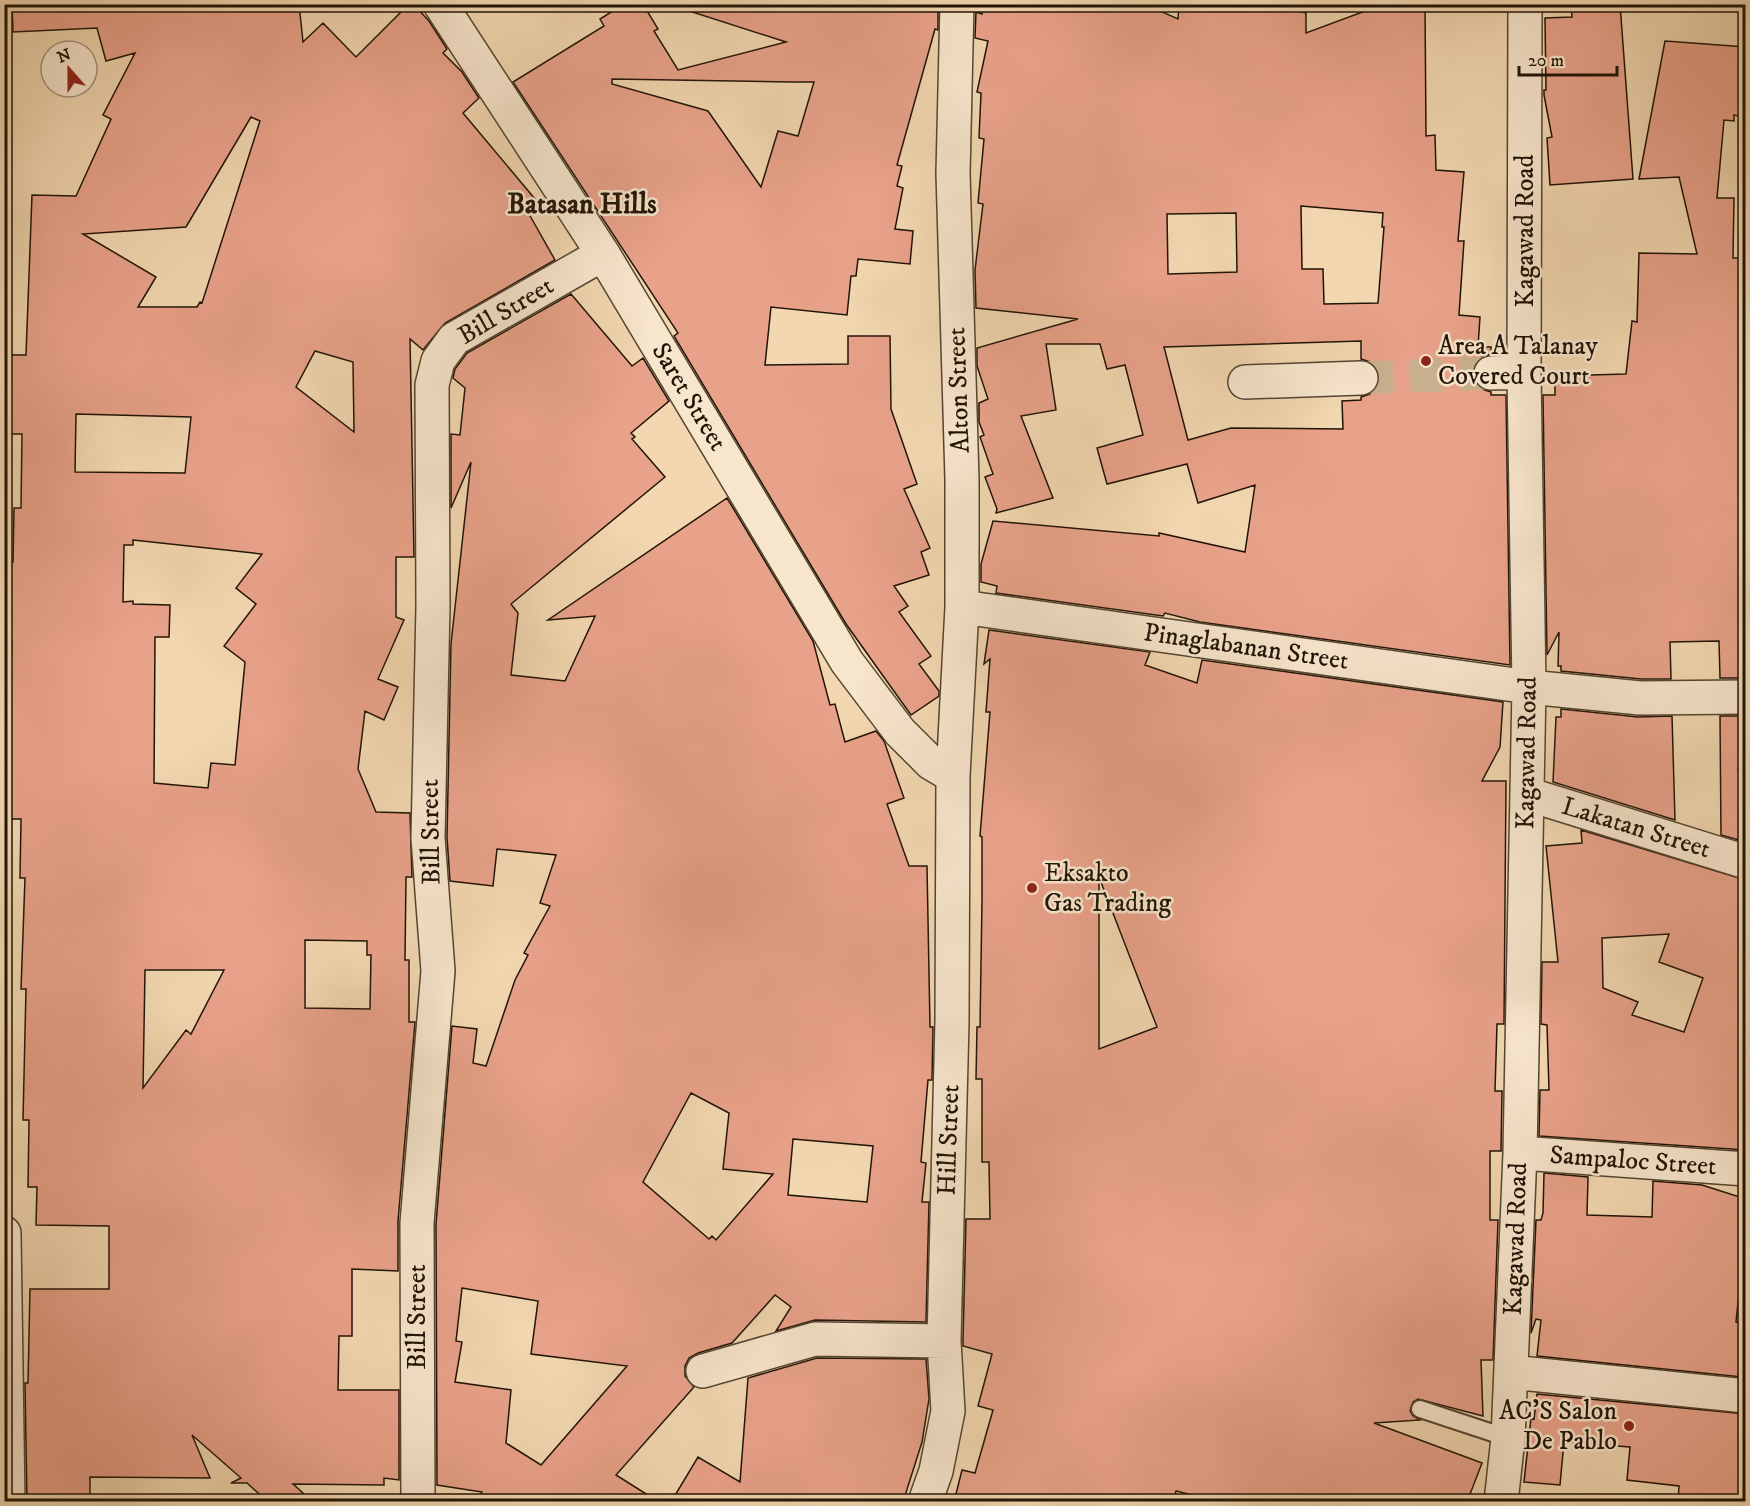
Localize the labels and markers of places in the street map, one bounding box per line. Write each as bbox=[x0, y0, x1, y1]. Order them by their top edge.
place label: Area A Talanay Covered Court bbox=[1438, 330, 1598, 393]
marker: Area A Talanay Covered Court bbox=[1419, 354, 1433, 368]
place label: Eksakto Gas Trading bbox=[1044, 857, 1171, 920]
marker: Eksakto Gas Trading bbox=[1025, 881, 1039, 895]
place label: AC'S Salon De Pablo bbox=[1499, 1395, 1617, 1458]
marker: AC'S Salon De Pablo bbox=[1622, 1419, 1636, 1433]

